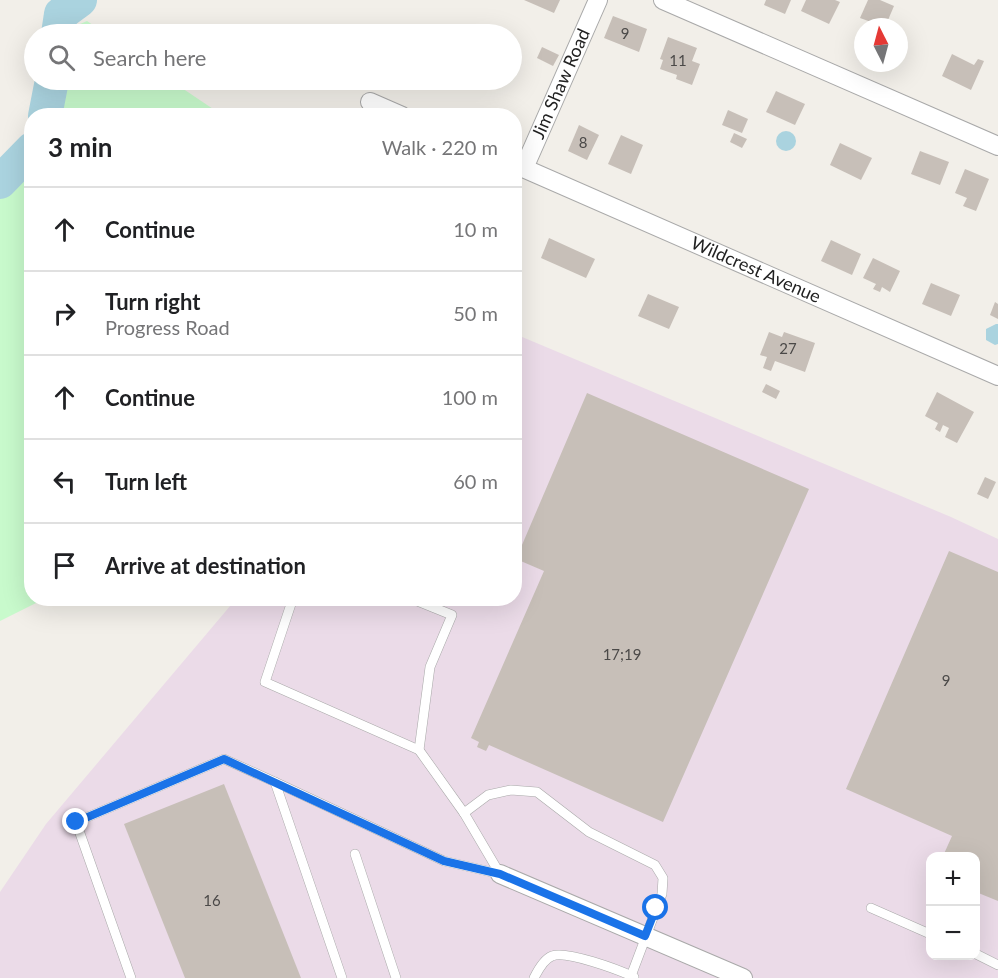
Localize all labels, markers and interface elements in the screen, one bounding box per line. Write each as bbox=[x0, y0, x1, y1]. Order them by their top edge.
north arrow bbox=[854, 18, 908, 72]
search box bbox=[24, 24, 522, 90]
house number: 9 bbox=[621, 24, 629, 42]
street label: Jim Shaw Road bbox=[526, 25, 594, 142]
icon: search bbox=[45, 41, 78, 74]
text: Search here bbox=[93, 44, 206, 71]
house number: 11 bbox=[669, 51, 687, 69]
text: 3 min bbox=[48, 131, 112, 163]
house number: 8 bbox=[579, 133, 587, 151]
text: Walk · 220 m bbox=[382, 135, 498, 159]
icon: ahead bbox=[48, 213, 81, 246]
text: Continue bbox=[105, 216, 195, 243]
text: 10 m bbox=[453, 217, 498, 241]
street label: Wildcrest Avenue bbox=[688, 231, 825, 307]
text: Turn right bbox=[105, 288, 200, 315]
icon: right bbox=[48, 297, 81, 330]
text: 50 m bbox=[453, 301, 498, 325]
text: Progress Road bbox=[105, 315, 230, 339]
house number: 27 bbox=[779, 339, 797, 357]
icon: ahead bbox=[48, 381, 81, 414]
text: Continue bbox=[105, 384, 195, 411]
text: 100 m bbox=[442, 385, 498, 409]
icon: left bbox=[48, 465, 81, 498]
text: Turn left bbox=[105, 468, 187, 495]
text: 60 m bbox=[453, 469, 498, 493]
icon: arrive bbox=[48, 549, 81, 582]
text: Arrive at destination bbox=[105, 552, 306, 579]
house number: 17;19 bbox=[603, 645, 641, 663]
house number: 9 bbox=[942, 671, 950, 689]
route end bbox=[62, 808, 88, 834]
map controls bbox=[926, 852, 980, 960]
button: + bbox=[926, 852, 980, 906]
house number: 16 bbox=[203, 891, 221, 909]
route start bbox=[642, 894, 668, 920]
button: − bbox=[926, 906, 980, 960]

